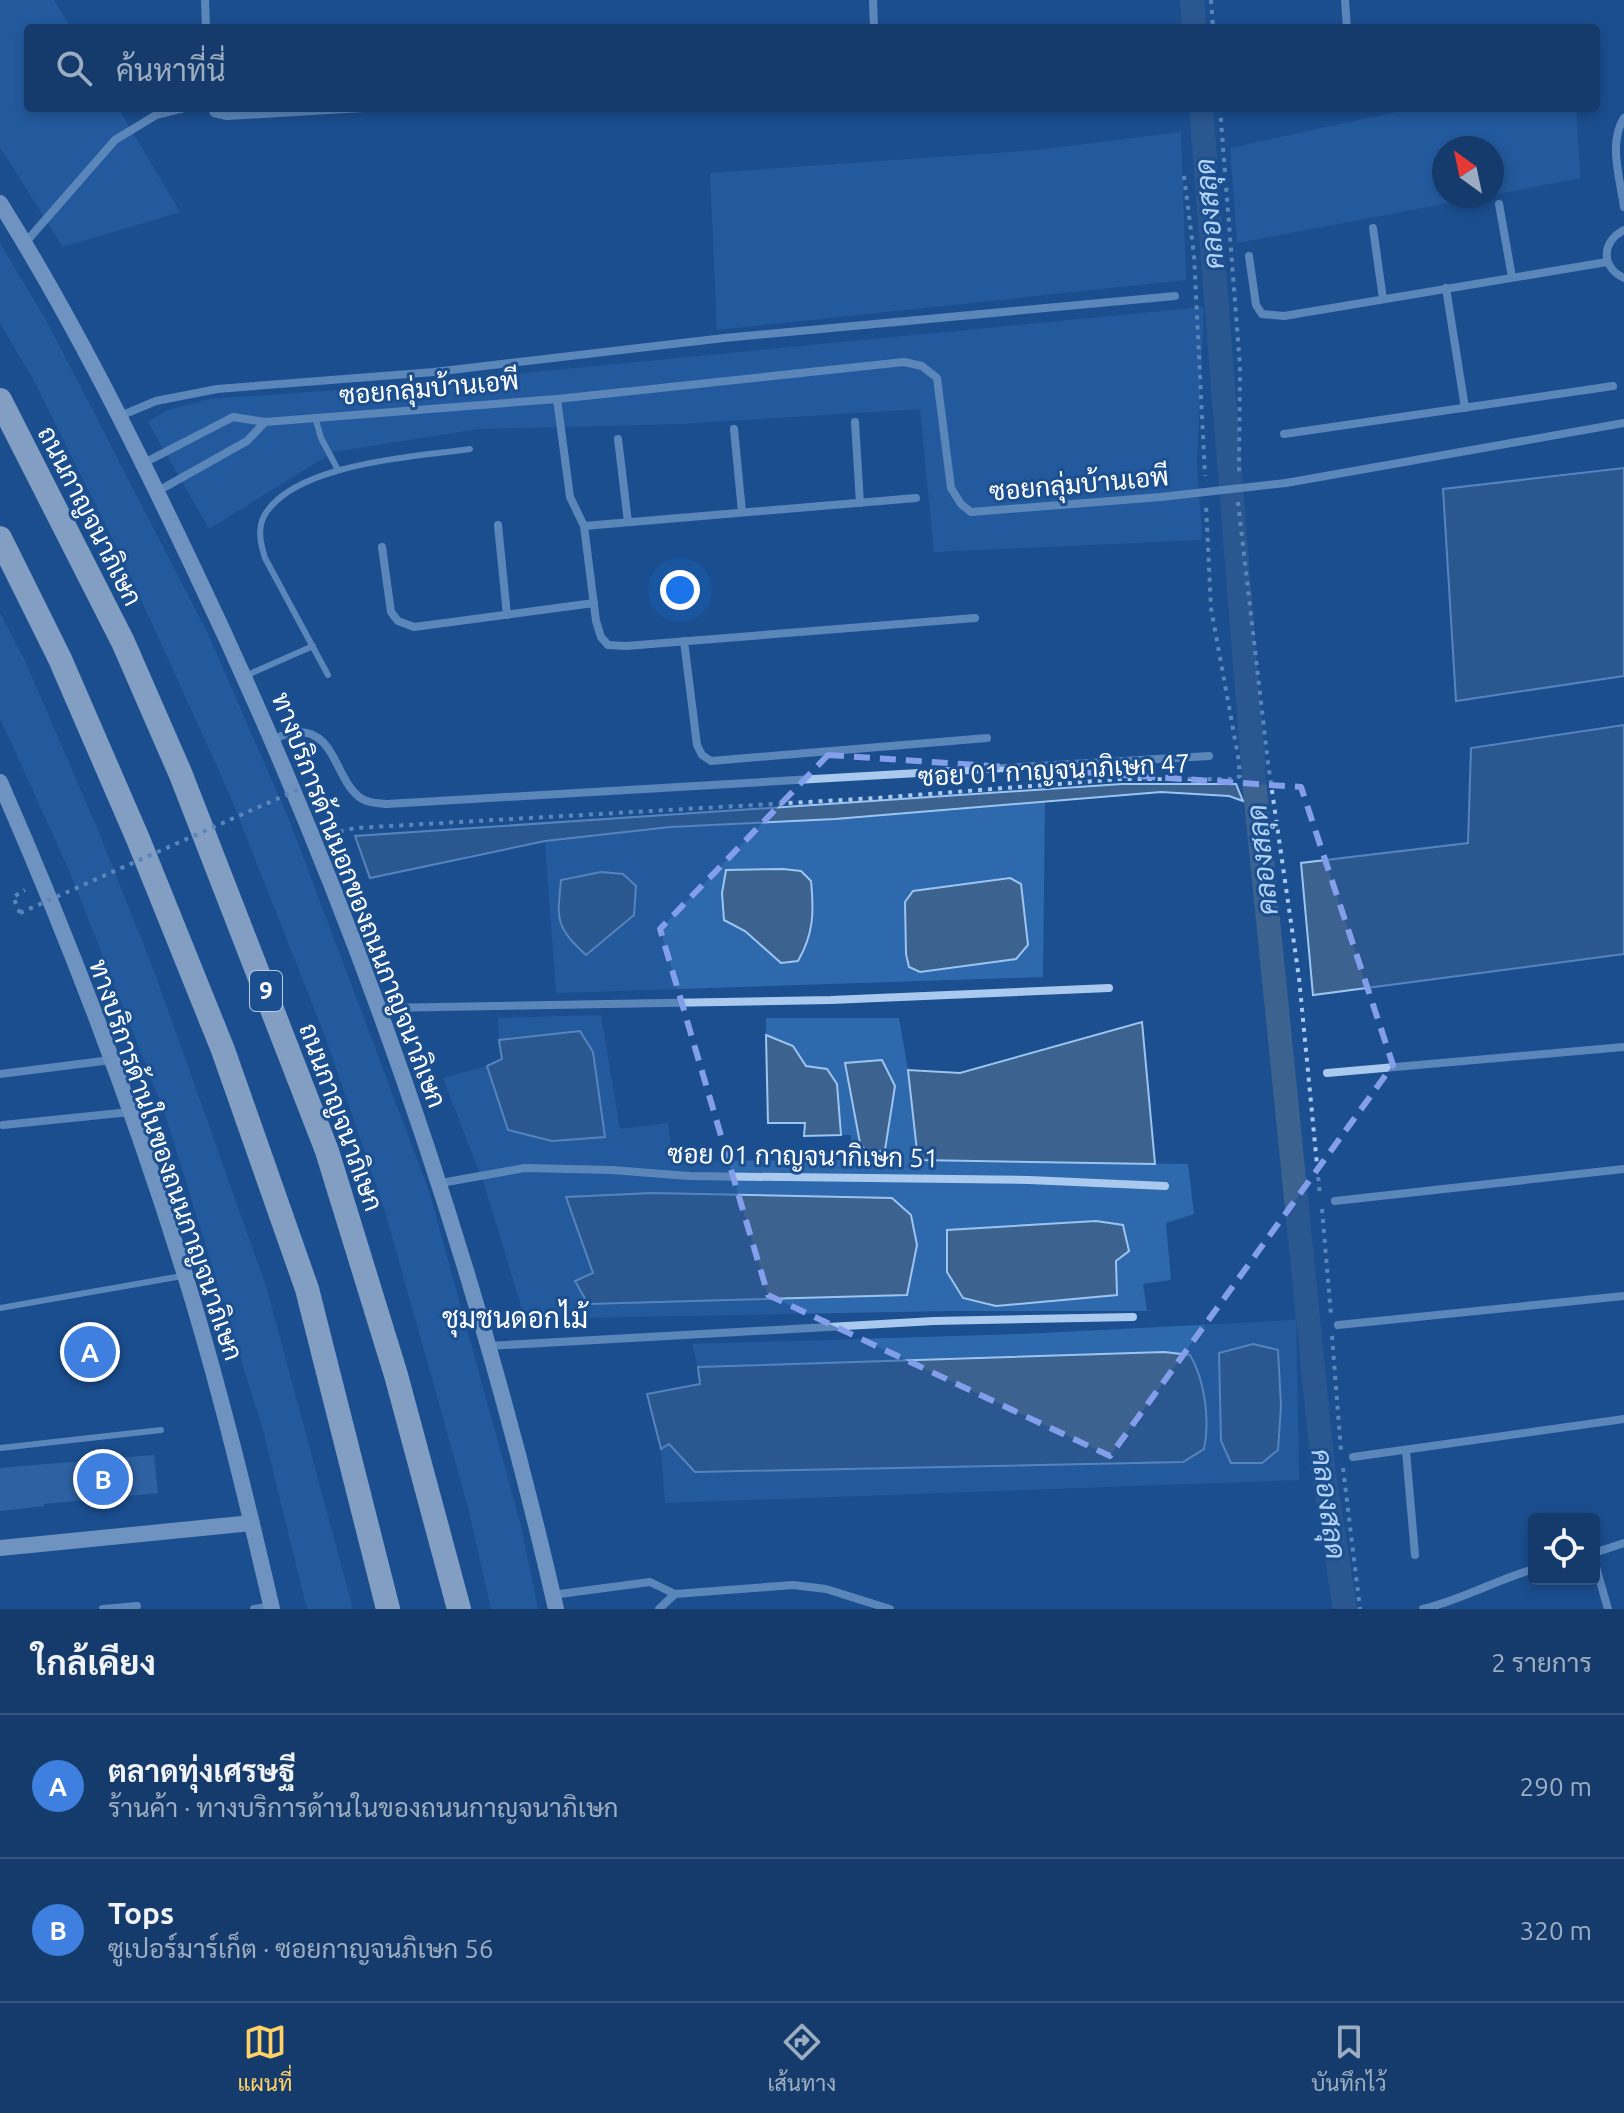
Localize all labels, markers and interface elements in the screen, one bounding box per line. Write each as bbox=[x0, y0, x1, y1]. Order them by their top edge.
search box bbox=[24, 24, 1600, 112]
icon: search bbox=[52, 46, 96, 90]
text: ค้นหาที่นี่ bbox=[116, 53, 226, 87]
north arrow bbox=[1432, 136, 1504, 208]
water label: คลองสลุด bbox=[1188, 157, 1234, 271]
street label: ซอยกลุ่มบ้านเอพี bbox=[338, 364, 520, 414]
street label: ถนนกาญจนาภิเษก bbox=[31, 421, 148, 611]
street label: ซอยกลุ่มบ้านเอพี bbox=[988, 460, 1170, 510]
your location bbox=[660, 570, 700, 610]
street label: ทางบริการด้านนอกของถนนกาญจนาภิเษก bbox=[265, 688, 453, 1112]
street label: ซอย 01 กาญจนาภิเษก 47 bbox=[917, 748, 1191, 793]
water label: คลองสลุด bbox=[1240, 803, 1288, 917]
street label: ทางบริการด้านในของถนนกาญจนาภิเษก bbox=[82, 955, 250, 1365]
road number: 9 bbox=[250, 971, 282, 1011]
street label: ถนนกาญจนาภิเษก bbox=[292, 1019, 389, 1215]
street label: ซอย 01 กาญจนากิเษก 51 bbox=[667, 1139, 939, 1174]
district label: ชุมชนดอกไม้ bbox=[442, 1299, 589, 1338]
pin: A bbox=[64, 1322, 116, 1382]
water label: คลองสลุด bbox=[1301, 1447, 1353, 1562]
pin: B bbox=[77, 1449, 129, 1509]
map controls bbox=[1528, 1513, 1600, 1585]
button: locate bbox=[1528, 1513, 1600, 1585]
text: ใกล้เคียง bbox=[32, 1643, 156, 1681]
text: 2 รายการ bbox=[1491, 1648, 1592, 1677]
text: ตลาดทุ่งเศรษฐี bbox=[108, 1754, 296, 1788]
text: A bbox=[49, 1772, 67, 1801]
text: 290 m bbox=[1520, 1772, 1592, 1801]
text: ร้านค้า · ทางบริการด้านในของถนนกาญจนาภิเษก bbox=[108, 1793, 619, 1822]
text: Tops bbox=[108, 1896, 174, 1930]
text: B bbox=[49, 1916, 67, 1945]
text: 320 m bbox=[1520, 1916, 1592, 1945]
text: ซูเปอร์มาร์เก็ต · ซอยกาญจนภิเษก 56 bbox=[108, 1934, 494, 1963]
tab: แผนที่ bbox=[238, 2020, 292, 2096]
tab: เส้นทาง bbox=[767, 2020, 836, 2096]
tab: บันทึกไว้ bbox=[1311, 2020, 1386, 2096]

